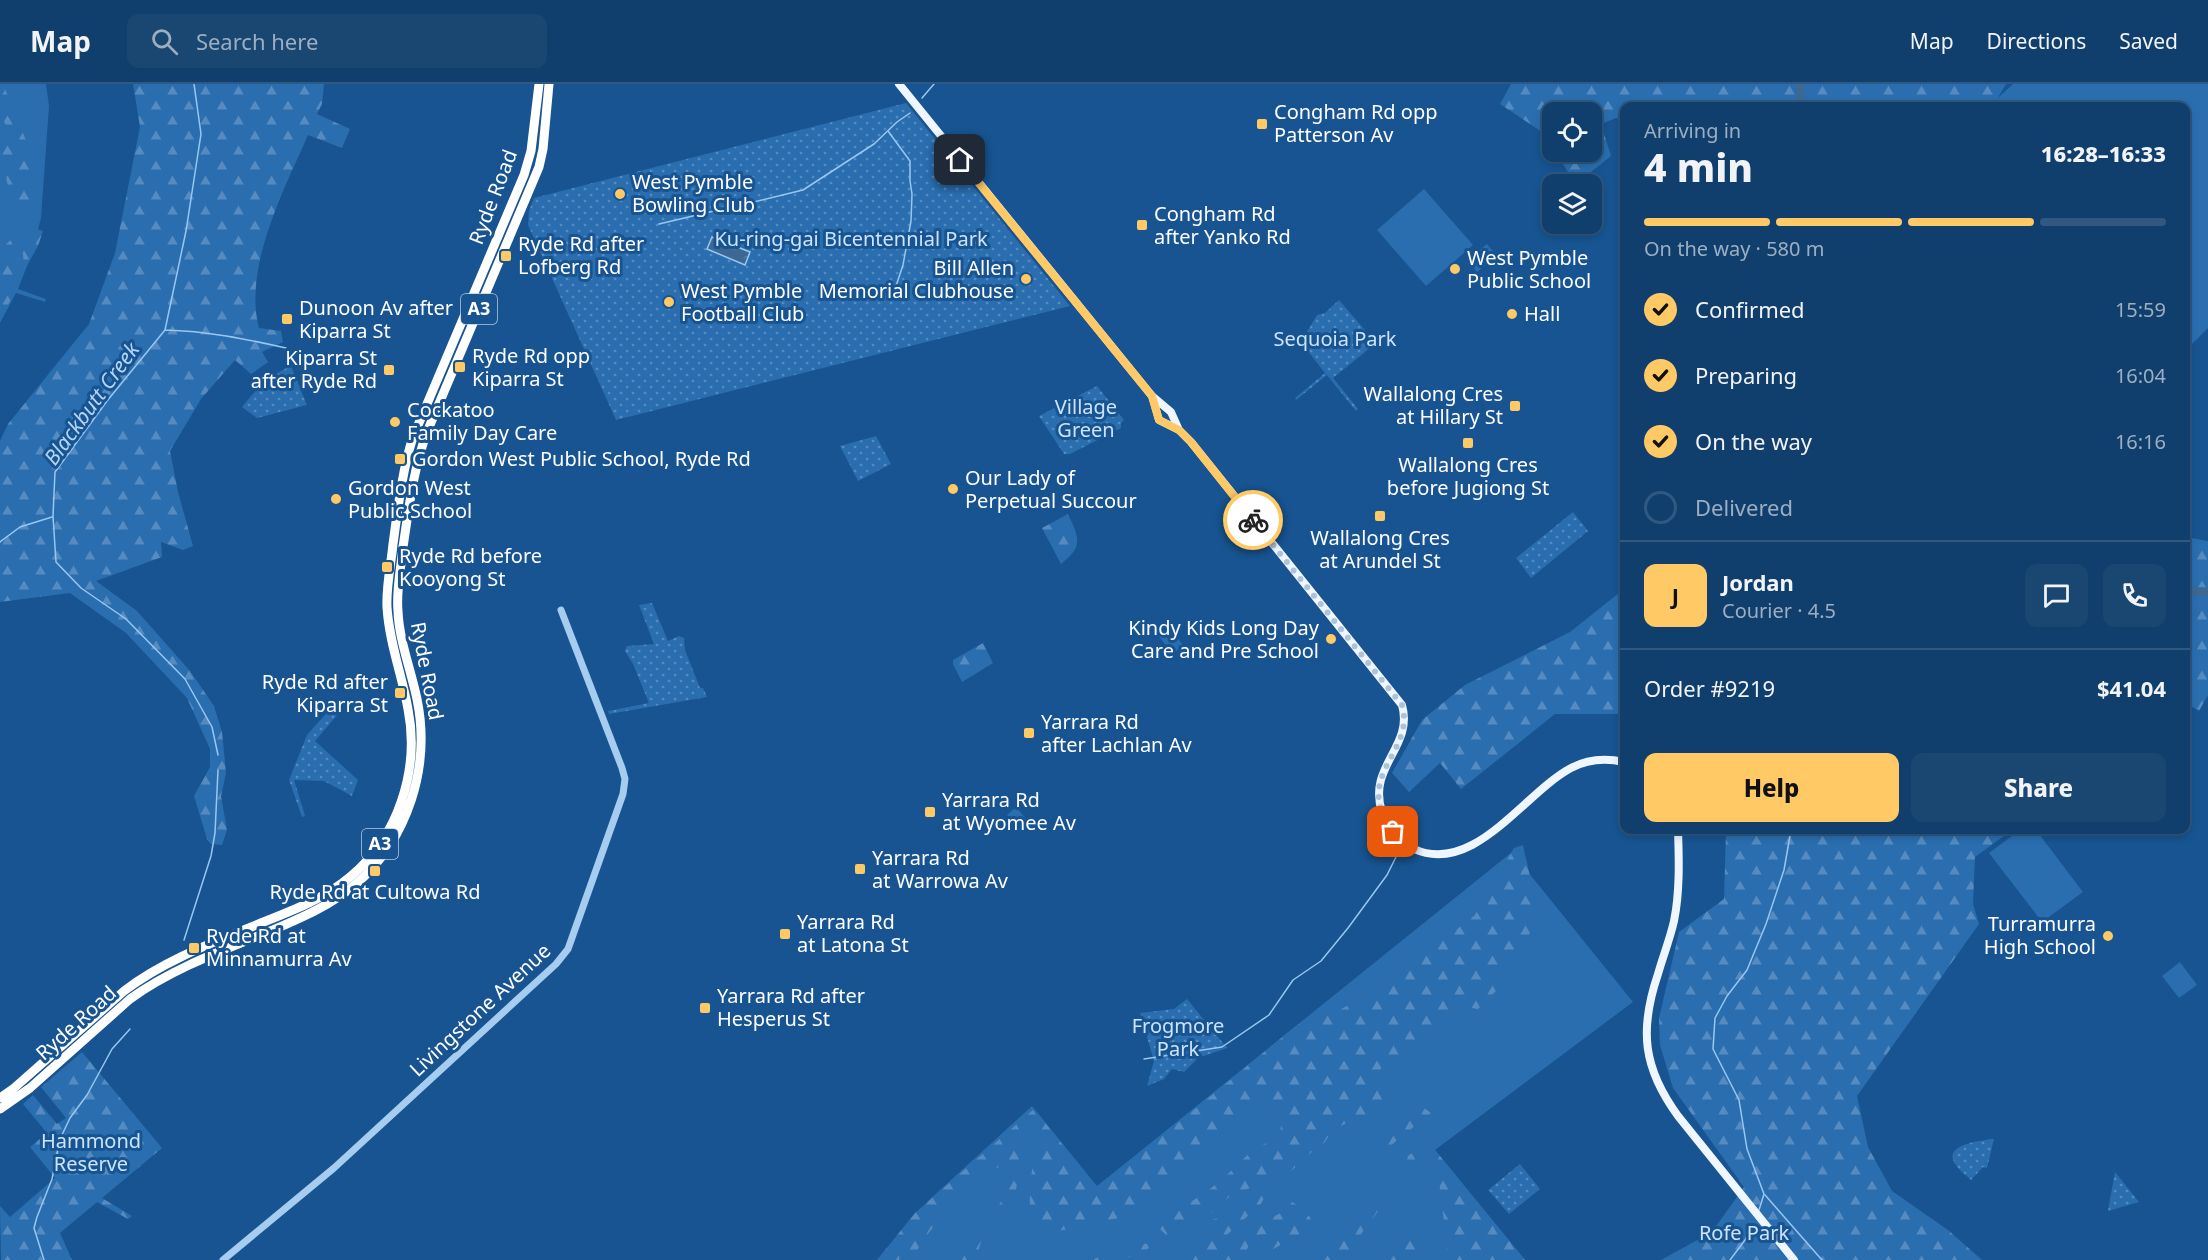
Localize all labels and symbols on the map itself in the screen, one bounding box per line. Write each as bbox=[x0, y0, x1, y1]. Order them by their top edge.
place label: Congham Rd opp Patterson Av bbox=[1274, 98, 1438, 148]
marker: Congham Rd opp Patterson Av bbox=[1255, 117, 1269, 131]
pin bbox=[934, 134, 985, 185]
street label: Ryde Road bbox=[462, 146, 523, 248]
place label: West Pymble Bowling Club bbox=[632, 168, 755, 218]
marker: West Pymble Bowling Club bbox=[613, 187, 627, 201]
place label: Congham Rd after Yanko Rd bbox=[1154, 200, 1291, 250]
marker: Congham Rd after Yanko Rd bbox=[1135, 218, 1149, 232]
park label: Ku-ring-gai Bicentennial Park bbox=[714, 225, 988, 252]
place label: Ryde Rd after Lofberg Rd bbox=[518, 230, 644, 280]
place label: West Pymble Public School bbox=[1467, 244, 1591, 294]
marker: Ryde Rd after Lofberg Rd bbox=[499, 249, 513, 263]
place label: Bill Allen Memorial Clubhouse bbox=[819, 254, 1014, 304]
marker: West Pymble Public School bbox=[1448, 262, 1462, 276]
marker: Bill Allen Memorial Clubhouse bbox=[1019, 272, 1033, 286]
place label: West Pymble Football Club bbox=[681, 277, 804, 327]
place label: Dunoon Av after Kiparra St bbox=[299, 294, 453, 344]
road number: A3 bbox=[461, 294, 497, 324]
marker: West Pymble Football Club bbox=[662, 295, 676, 309]
place label: Hall bbox=[1524, 300, 1560, 327]
marker: Hall bbox=[1505, 307, 1519, 321]
marker: Dunoon Av after Kiparra St bbox=[280, 312, 294, 326]
park label: Sequoia Park bbox=[1274, 325, 1397, 352]
water label: Blackbutt Creek bbox=[37, 335, 146, 470]
place label: Ryde Rd opp Kiparra St bbox=[472, 342, 590, 392]
place label: Kiparra St after Ryde Rd bbox=[251, 344, 377, 394]
marker: Ryde Rd opp Kiparra St bbox=[453, 360, 467, 374]
marker: Kiparra St after Ryde Rd bbox=[382, 363, 396, 377]
place label: Wallalong Cres at Hillary St bbox=[1364, 380, 1503, 430]
park label: Village Green bbox=[1055, 393, 1117, 443]
place label: Cockatoo Family Day Care bbox=[407, 396, 557, 446]
marker: Wallalong Cres at Hillary St bbox=[1508, 399, 1522, 413]
marker: Cockatoo Family Day Care bbox=[388, 415, 402, 429]
marker: Wallalong Cres before Jugiong St bbox=[1461, 436, 1475, 450]
place label: Gordon West Public School, Ryde Rd bbox=[412, 445, 751, 472]
place label: Wallalong Cres before Jugiong St bbox=[1387, 451, 1549, 501]
marker: Gordon West Public School, Ryde Rd bbox=[393, 452, 407, 466]
place label: Our Lady of Perpetual Succour bbox=[965, 464, 1137, 514]
place label: Gordon West Public School bbox=[348, 474, 472, 524]
marker: Our Lady of Perpetual Succour bbox=[946, 482, 960, 496]
courier bbox=[1223, 490, 1283, 550]
marker: Gordon West Public School bbox=[329, 492, 343, 506]
marker: Wallalong Cres at Arundel St bbox=[1373, 509, 1387, 523]
place label: Wallalong Cres at Arundel St bbox=[1310, 524, 1450, 574]
place label: Ryde Rd before Kooyong St bbox=[399, 542, 542, 592]
marker: Ryde Rd before Kooyong St bbox=[380, 560, 394, 574]
place label: Kindy Kids Long Day Care and Pre School bbox=[1128, 614, 1320, 664]
street label: Ryde Road bbox=[405, 620, 450, 722]
marker: Kindy Kids Long Day Care and Pre School bbox=[1324, 632, 1338, 646]
place label: Ryde Rd after Kiparra St bbox=[262, 668, 388, 718]
marker: Ryde Rd after Kiparra St bbox=[393, 686, 407, 700]
place label: Yarrara Rd after Lachlan Av bbox=[1041, 708, 1192, 758]
marker: Yarrara Rd after Lachlan Av bbox=[1022, 726, 1036, 740]
place label: Yarrara Rd at Wyomee Av bbox=[942, 786, 1077, 836]
marker: Yarrara Rd at Wyomee Av bbox=[923, 805, 937, 819]
pin bbox=[1367, 806, 1418, 857]
road number: A3 bbox=[362, 829, 398, 859]
place label: Yarrara Rd at Warrowa Av bbox=[872, 844, 1009, 894]
marker: Yarrara Rd at Warrowa Av bbox=[853, 862, 867, 876]
marker: Ryde Rd at Cultowa Rd bbox=[368, 864, 382, 878]
place label: Ryde Rd at Cultowa Rd bbox=[270, 878, 480, 905]
place label: Yarrara Rd at Latona St bbox=[797, 908, 909, 958]
place label: Turramurra High School bbox=[1984, 910, 2096, 960]
place label: Ryde Rd at Minnamurra Av bbox=[206, 922, 353, 972]
marker: Yarrara Rd at Latona St bbox=[778, 927, 792, 941]
marker: Turramurra High School bbox=[2101, 929, 2115, 943]
street label: Livingstone Avenue bbox=[403, 937, 556, 1082]
marker: Ryde Rd at Minnamurra Av bbox=[187, 941, 201, 955]
street label: Ryde Road bbox=[30, 979, 122, 1066]
place label: Yarrara Rd after Hesperus St bbox=[717, 982, 865, 1032]
marker: Yarrara Rd after Hesperus St bbox=[698, 1001, 712, 1015]
park label: Frogmore Park bbox=[1132, 1012, 1224, 1062]
park label: Hammond Reserve bbox=[41, 1127, 141, 1177]
park label: Rofe Park bbox=[1699, 1219, 1789, 1246]

